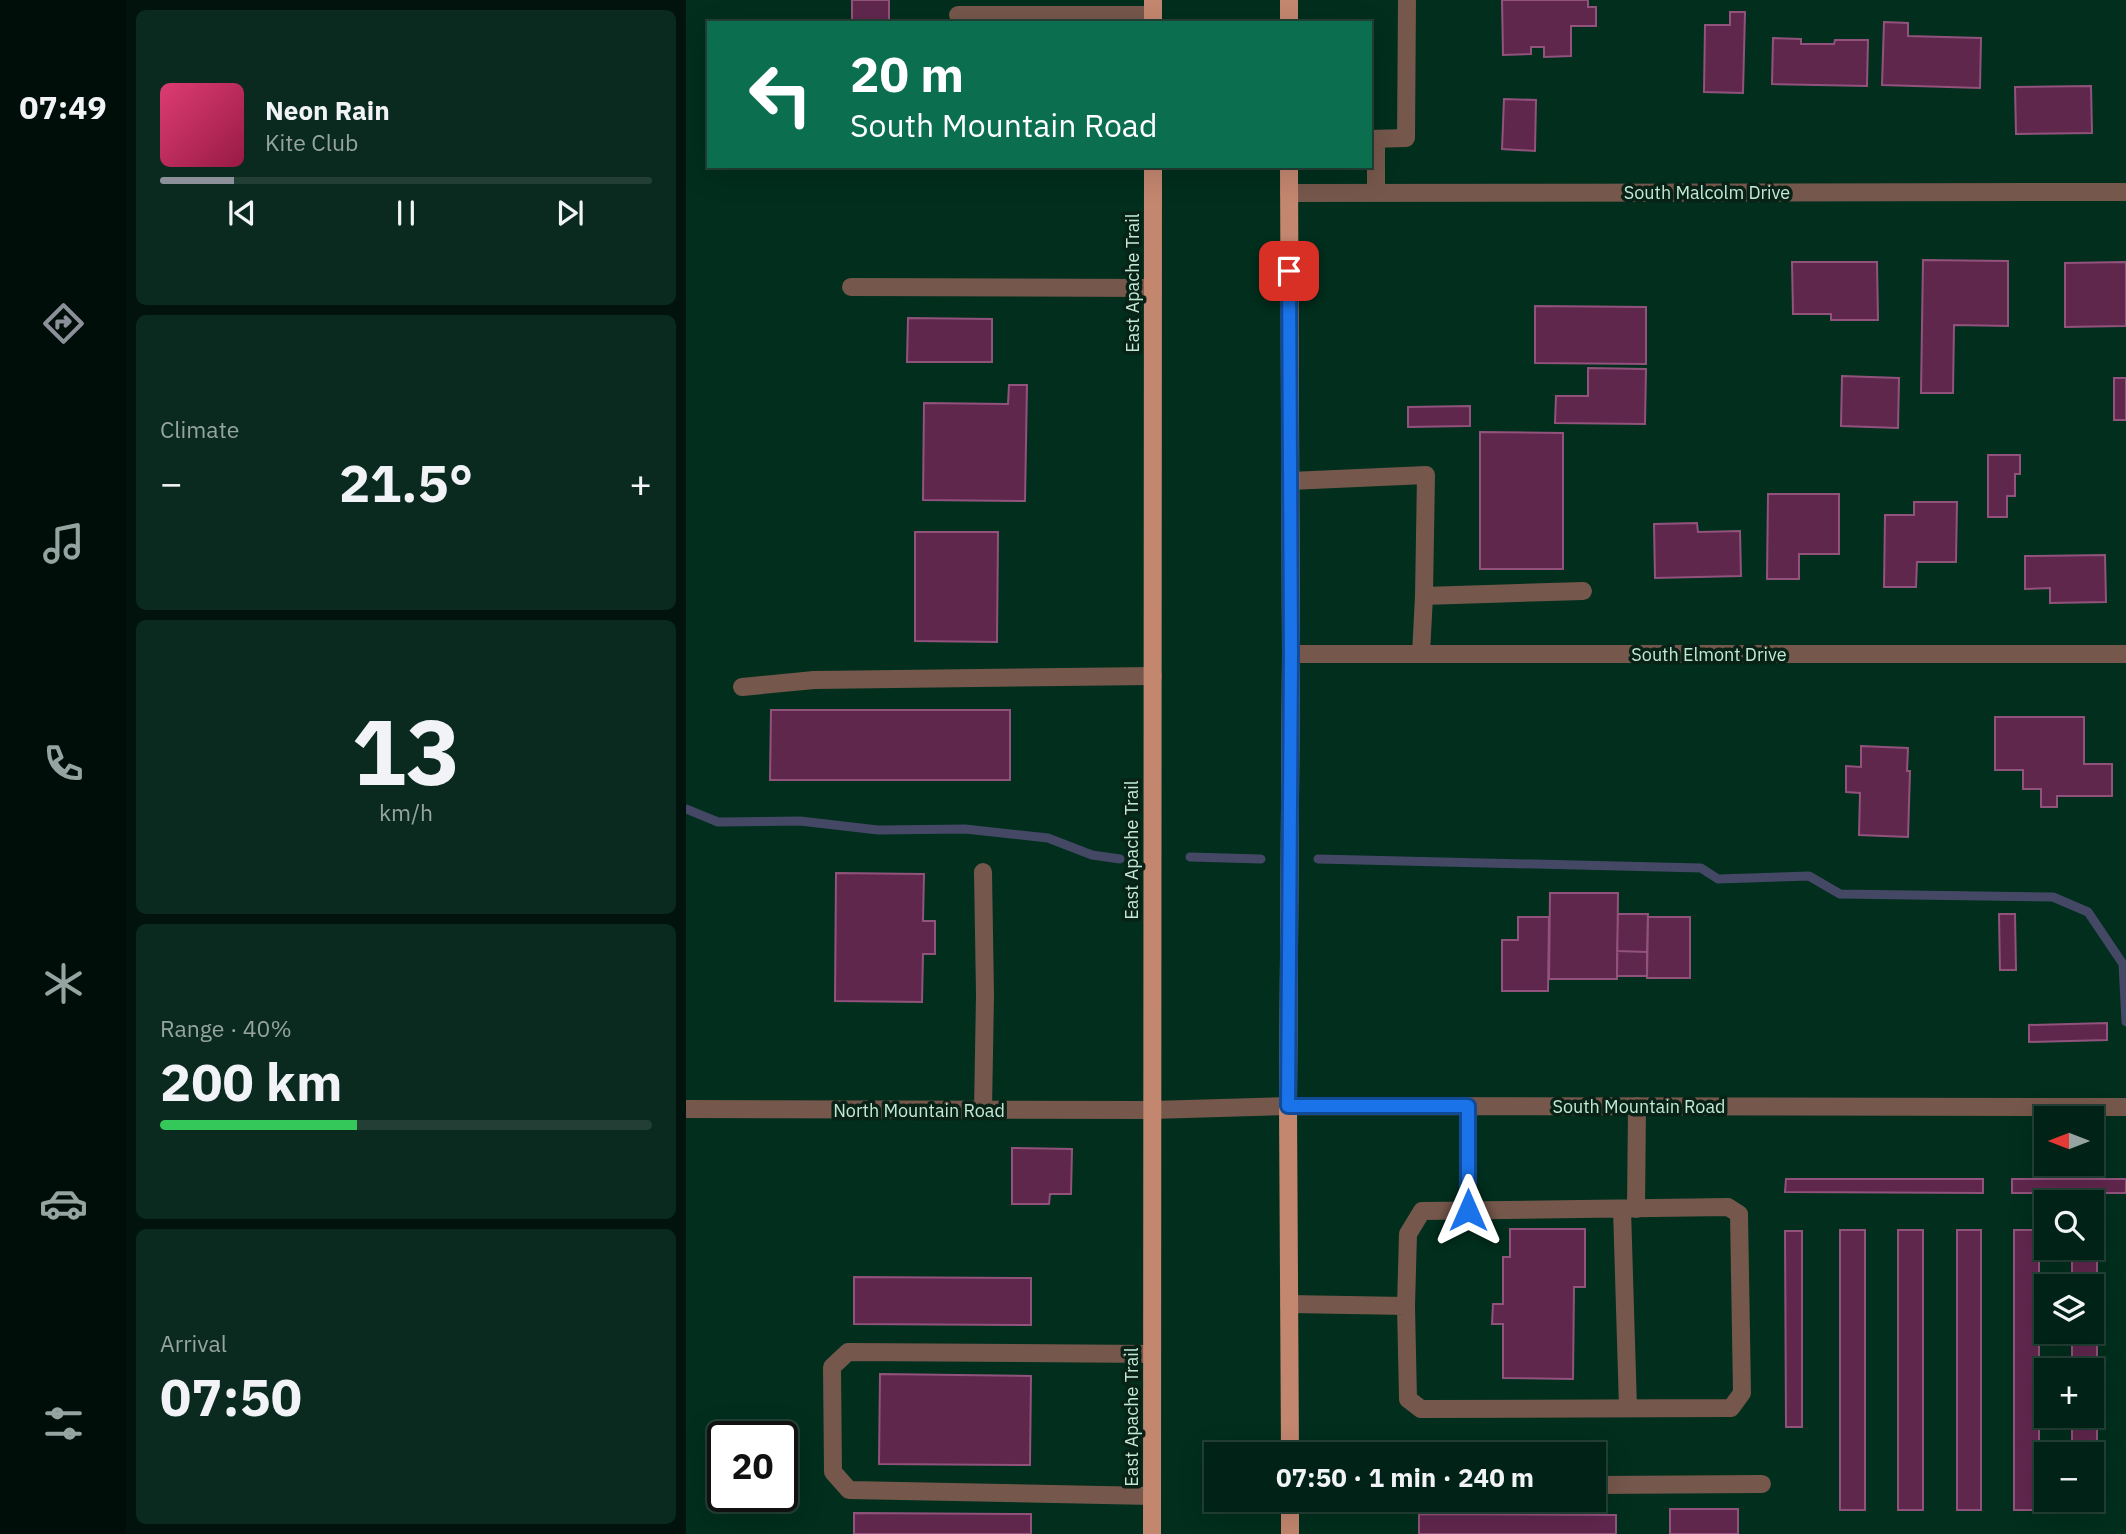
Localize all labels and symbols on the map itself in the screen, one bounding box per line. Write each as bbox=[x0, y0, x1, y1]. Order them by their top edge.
street label: South Malcolm Drive bbox=[1624, 181, 1790, 204]
street label: East Apache Trail bbox=[1121, 213, 1144, 353]
pin bbox=[1259, 241, 1319, 301]
street label: South Elmont Drive bbox=[1631, 643, 1787, 666]
street label: East Apache Trail bbox=[1120, 780, 1143, 920]
street label: South Mountain Road bbox=[1553, 1095, 1725, 1118]
street label: North Mountain Road bbox=[833, 1099, 1005, 1122]
north arrow bbox=[2034, 1106, 2104, 1176]
position arrow bbox=[1431, 1173, 1505, 1247]
street label: East Apache Trail bbox=[1120, 1347, 1143, 1487]
speed limit sign: 20 bbox=[707, 1421, 798, 1512]

